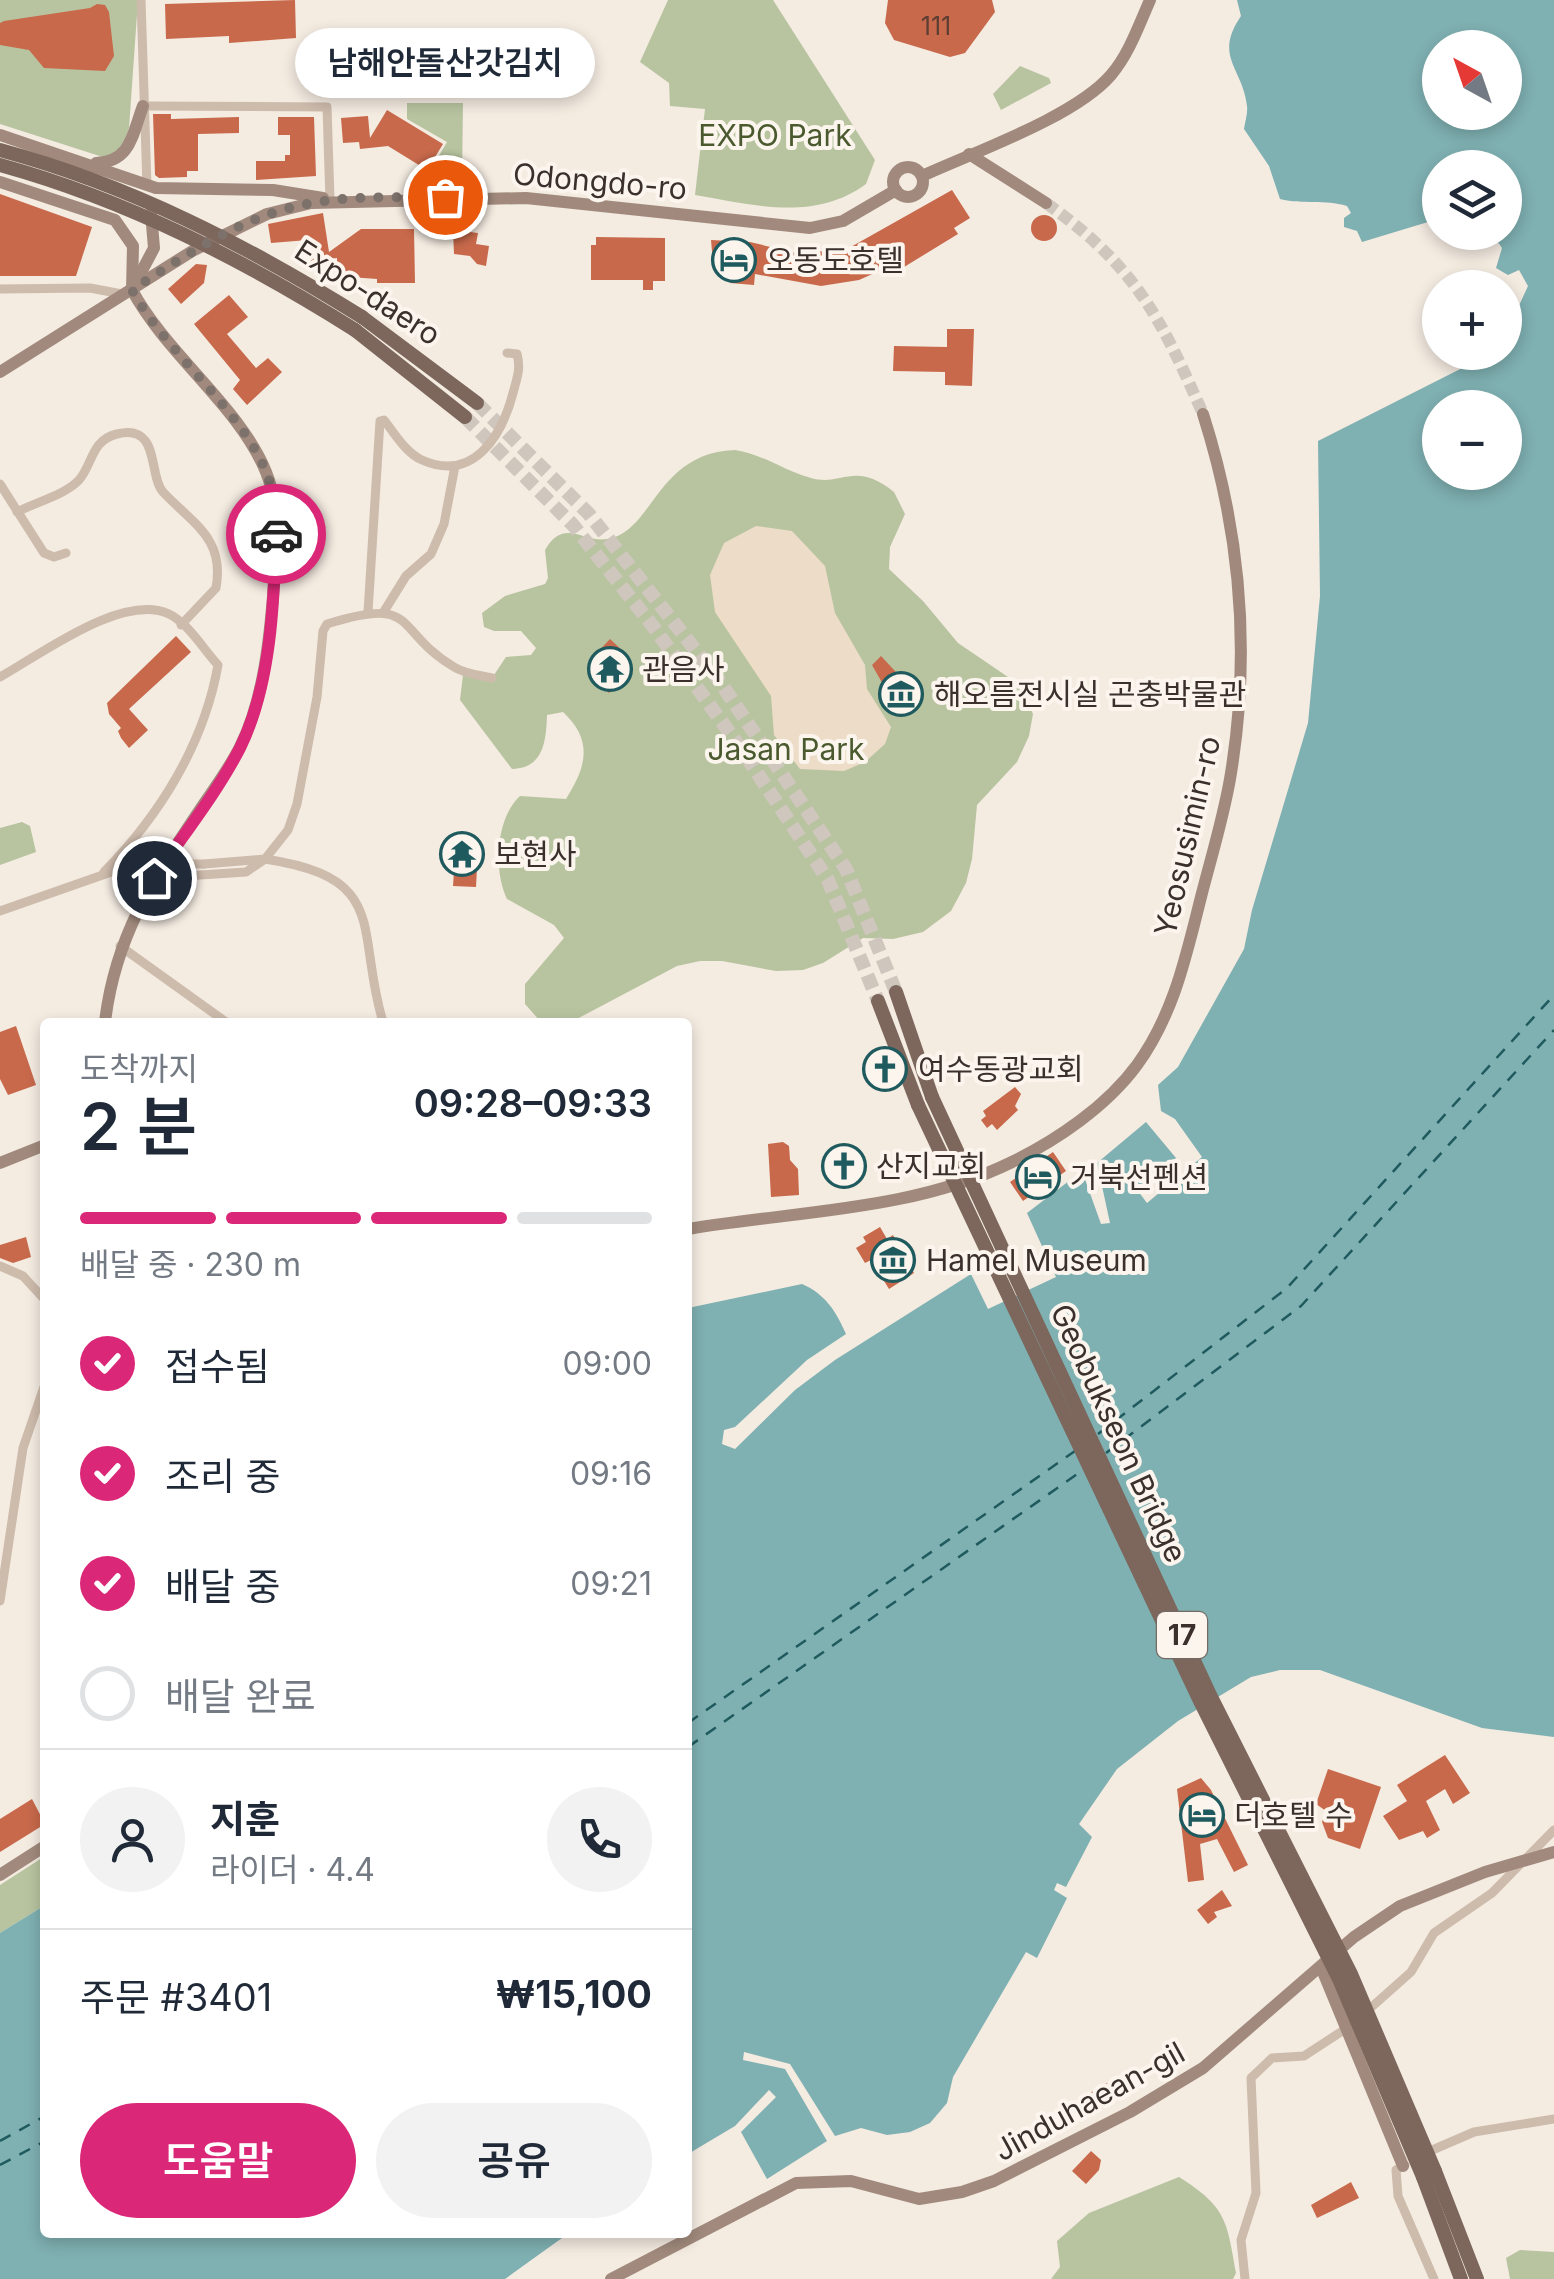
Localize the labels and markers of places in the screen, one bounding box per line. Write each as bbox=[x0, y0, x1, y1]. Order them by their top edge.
callout: 남해안돌산갓김치 bbox=[295, 27, 595, 97]
pin bbox=[403, 155, 488, 240]
hotel icon: 오동도호텔 bbox=[711, 237, 757, 283]
place label: 오동도호텔 bbox=[766, 242, 904, 278]
temple icon: 관음사 bbox=[587, 646, 633, 692]
place label: 관음사 bbox=[642, 651, 725, 687]
museum icon: 해오름전시실 곤충박물관 bbox=[878, 671, 924, 717]
place label: 해오름전시실 곤충박물관 bbox=[934, 676, 1246, 712]
temple icon: 보현사 bbox=[439, 831, 485, 877]
pin bbox=[112, 836, 197, 921]
place label: 보현사 bbox=[494, 836, 577, 872]
church icon: 여수동광교회 bbox=[862, 1046, 908, 1092]
place label: 여수동광교회 bbox=[918, 1051, 1084, 1087]
church icon: 산지교회 bbox=[821, 1143, 867, 1189]
place label: 산지교회 bbox=[876, 1148, 986, 1184]
hotel icon: 거북선펜션 bbox=[1015, 1154, 1061, 1200]
place label: 거북선펜션 bbox=[1070, 1159, 1208, 1195]
museum icon: Hamel Museum bbox=[870, 1237, 916, 1283]
place label: Hamel Museum bbox=[926, 1242, 1147, 1278]
hotel icon: 더호텔 수 bbox=[1179, 1792, 1225, 1838]
place label: 더호텔 수 bbox=[1234, 1797, 1353, 1833]

